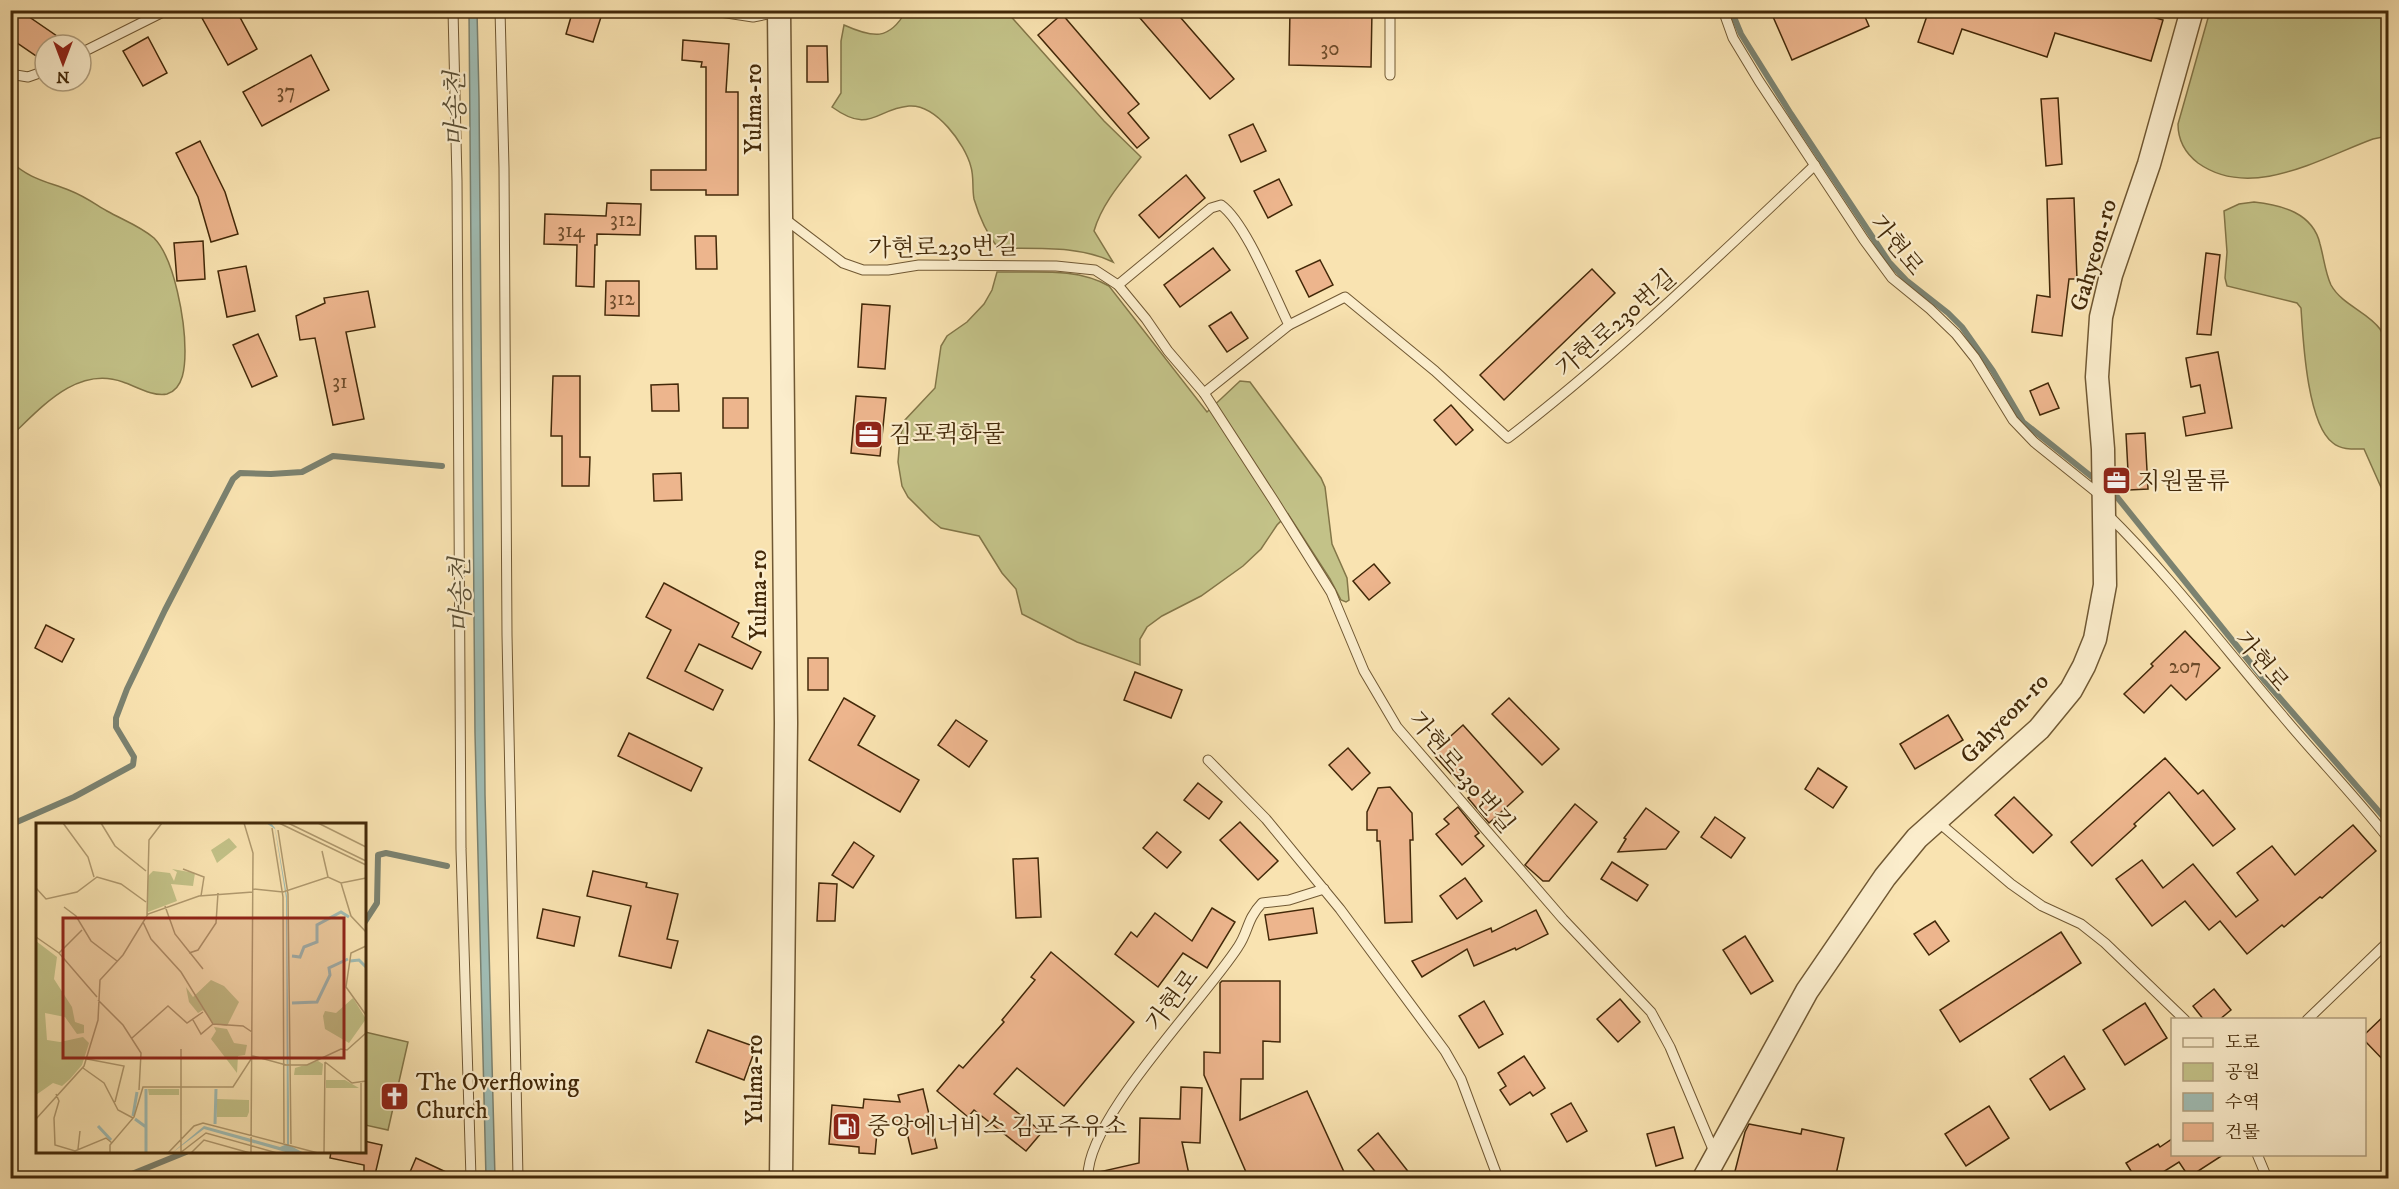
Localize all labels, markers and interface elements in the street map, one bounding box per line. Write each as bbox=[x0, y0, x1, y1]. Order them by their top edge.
north arrow bbox=[33, 33, 93, 93]
house number: 30 bbox=[1320, 36, 1340, 62]
street label: Yulma-ro bbox=[739, 64, 769, 154]
text: N bbox=[56, 67, 70, 87]
water label: 마송천 bbox=[439, 69, 474, 147]
house number: 37 bbox=[277, 79, 295, 105]
street label: Gahyeon-ro bbox=[2064, 196, 2124, 315]
house number: 312 bbox=[610, 207, 637, 233]
street label: 가현로 bbox=[1863, 209, 1930, 282]
house number: 314 bbox=[557, 218, 586, 244]
street label: 가현로230번길 bbox=[868, 232, 1018, 264]
street label: 가현로230번길 bbox=[1550, 263, 1683, 384]
house number: 312 bbox=[609, 286, 636, 312]
house number: 31 bbox=[332, 369, 348, 395]
office icon: 김포퀵화물 bbox=[852, 418, 884, 450]
place label: 김포퀵화물 bbox=[889, 420, 1005, 450]
office icon: 지원물류 bbox=[2100, 465, 2132, 497]
place label: 지원물류 bbox=[2137, 467, 2230, 497]
street label: Yulma-ro bbox=[744, 550, 774, 640]
water label: 마송천 bbox=[444, 555, 479, 633]
street label: 가현로 bbox=[2227, 625, 2295, 698]
house number: 207 bbox=[2169, 654, 2201, 680]
street label: Gahyeon-ro bbox=[1954, 667, 2056, 771]
street label: 가현로230번길 bbox=[1402, 706, 1521, 840]
inset map bbox=[36, 823, 366, 1153]
street label: 가현로 bbox=[1140, 964, 1206, 1037]
legend bbox=[2171, 1018, 2366, 1156]
text: 도로 bbox=[2225, 1032, 2260, 1054]
street label: Yulma-ro bbox=[740, 1035, 770, 1125]
text: 공원 bbox=[2225, 1062, 2260, 1084]
place label: The Overflowing Church bbox=[416, 1068, 579, 1126]
church icon: The Overflowing Church bbox=[379, 1080, 411, 1112]
text: 수역 bbox=[2225, 1092, 2260, 1114]
fuel station icon: 중앙에너비스 김포주유소 bbox=[830, 1110, 862, 1142]
place label: 중앙에너비스 김포주유소 bbox=[867, 1112, 1127, 1142]
text: 건물 bbox=[2225, 1122, 2260, 1144]

